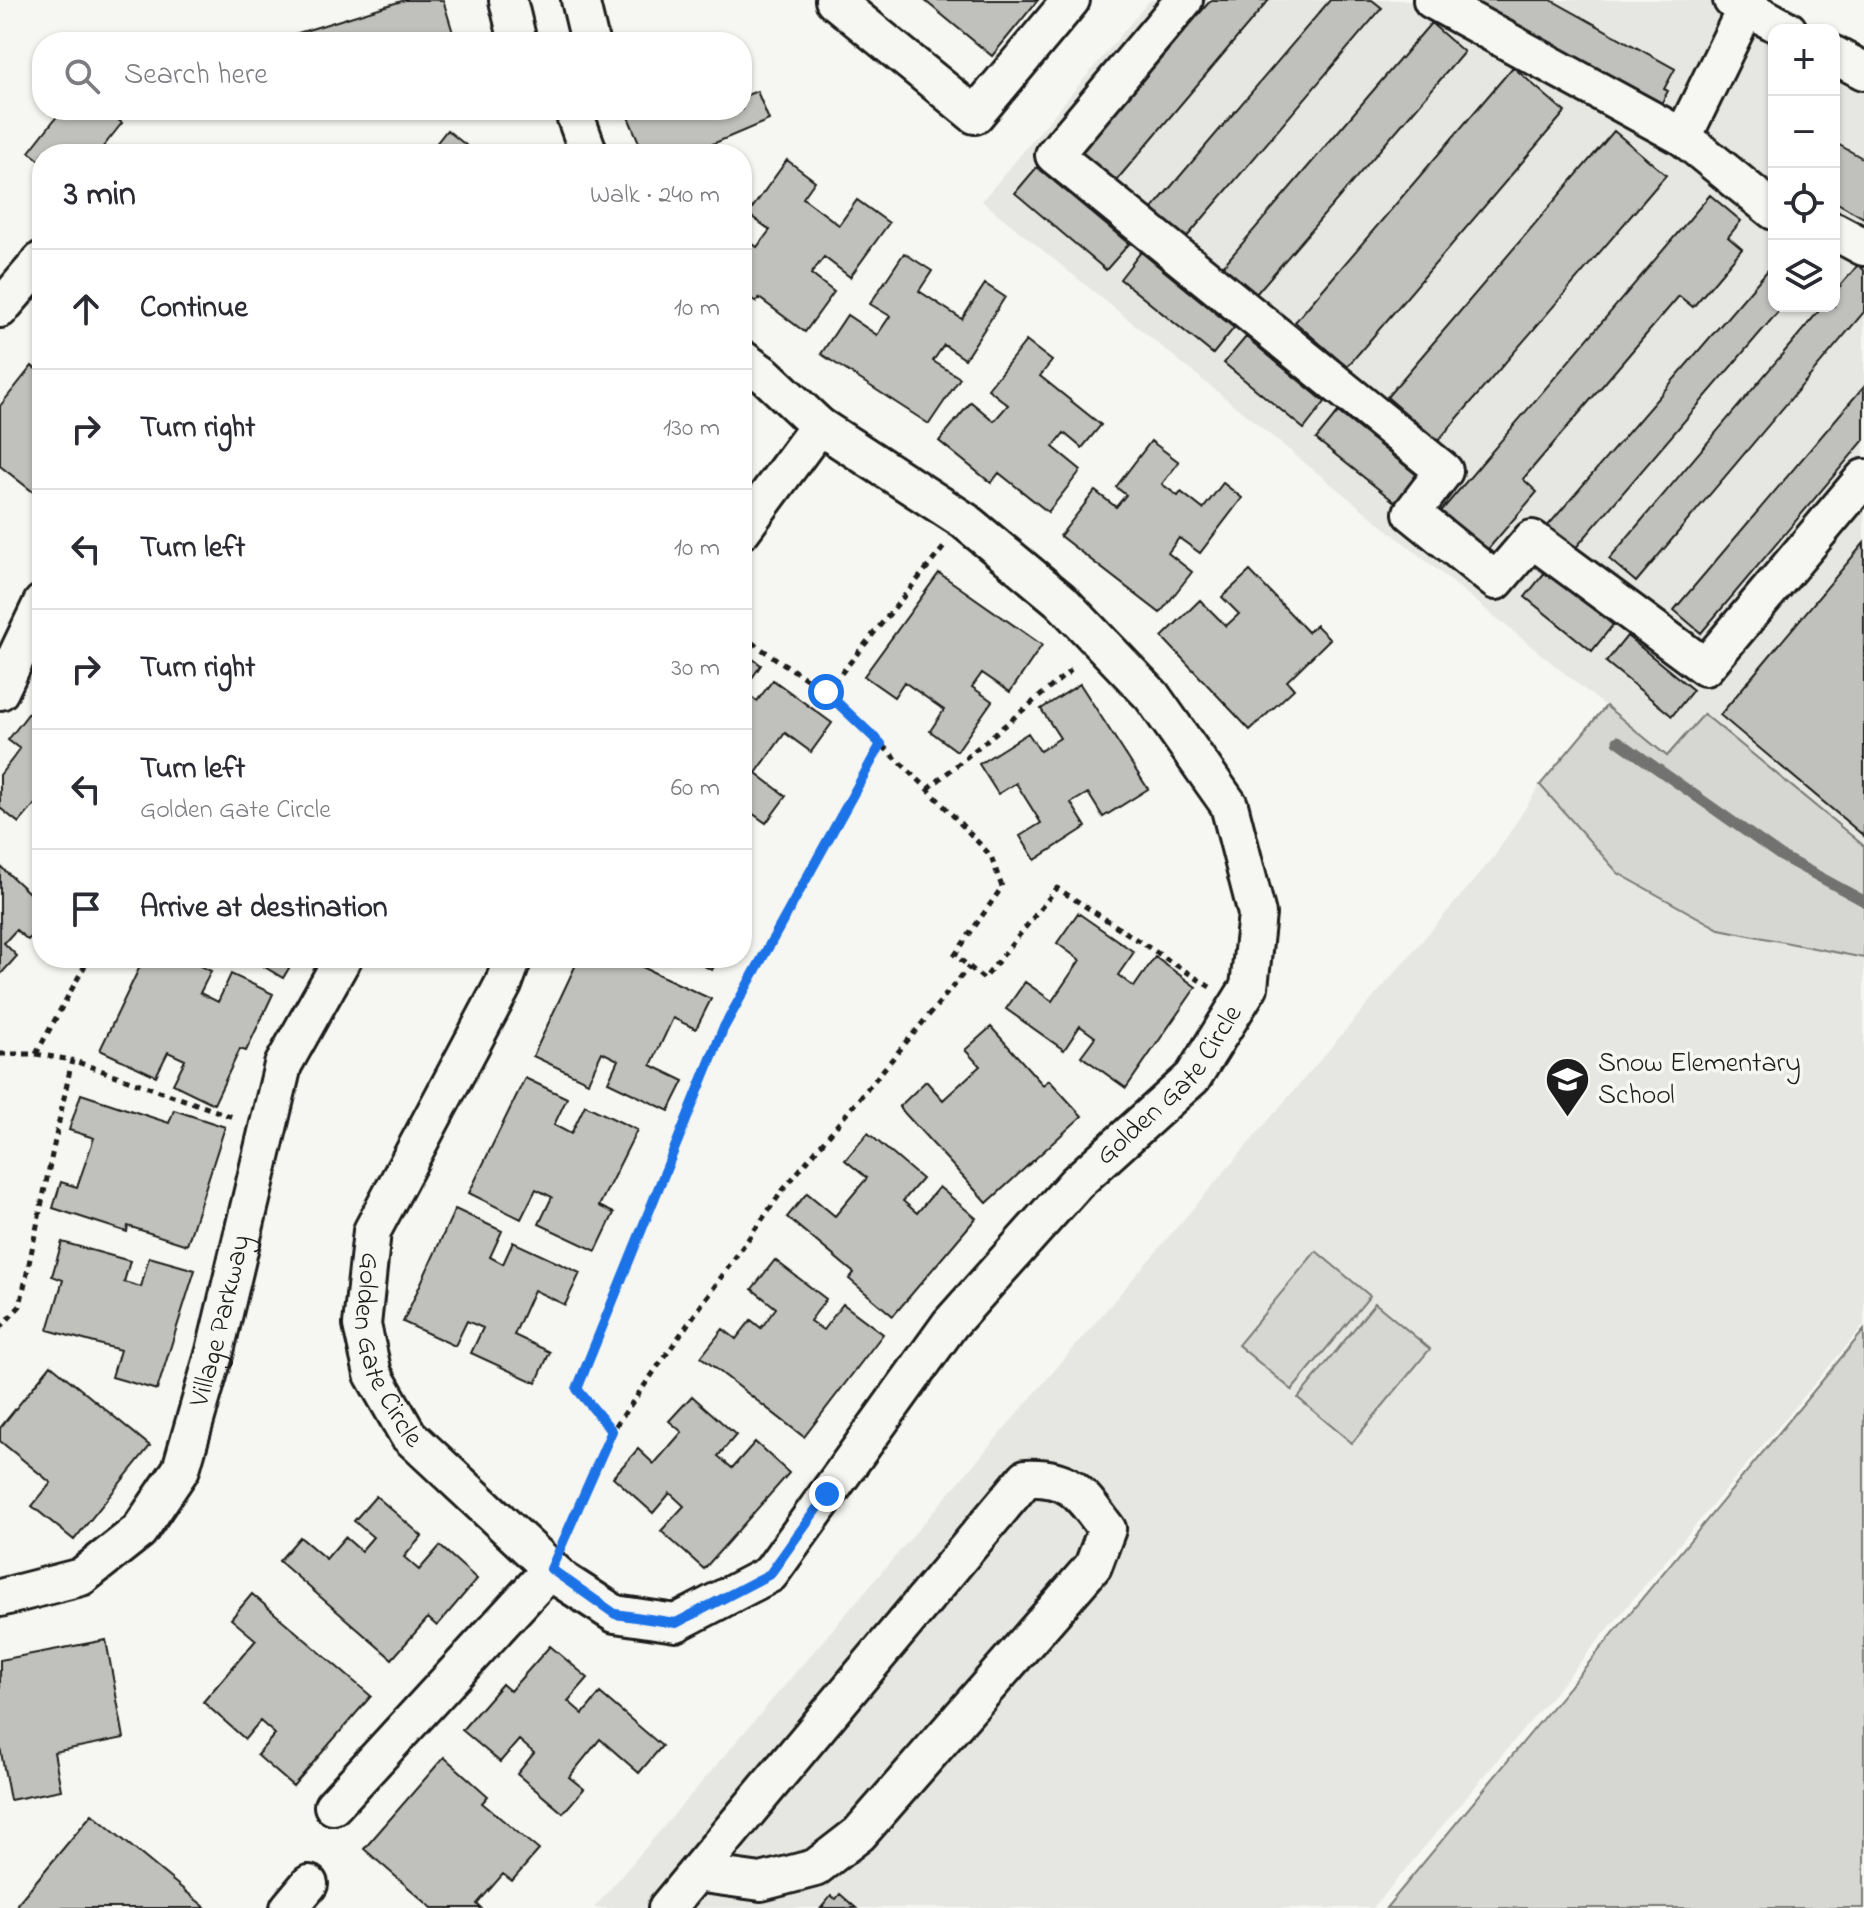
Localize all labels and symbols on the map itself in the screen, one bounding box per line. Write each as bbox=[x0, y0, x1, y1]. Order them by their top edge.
route start bbox=[808, 674, 844, 710]
street label: Golden Gate Circle bbox=[1087, 997, 1254, 1176]
place label: Snow Elementary School bbox=[1598, 1044, 1801, 1117]
school or university icon: Snow Elementary School bbox=[1543, 1056, 1591, 1119]
street label: Village Parkway bbox=[179, 1231, 262, 1413]
street label: Golden Gate Circle bbox=[341, 1250, 431, 1459]
route end bbox=[809, 1476, 845, 1512]

